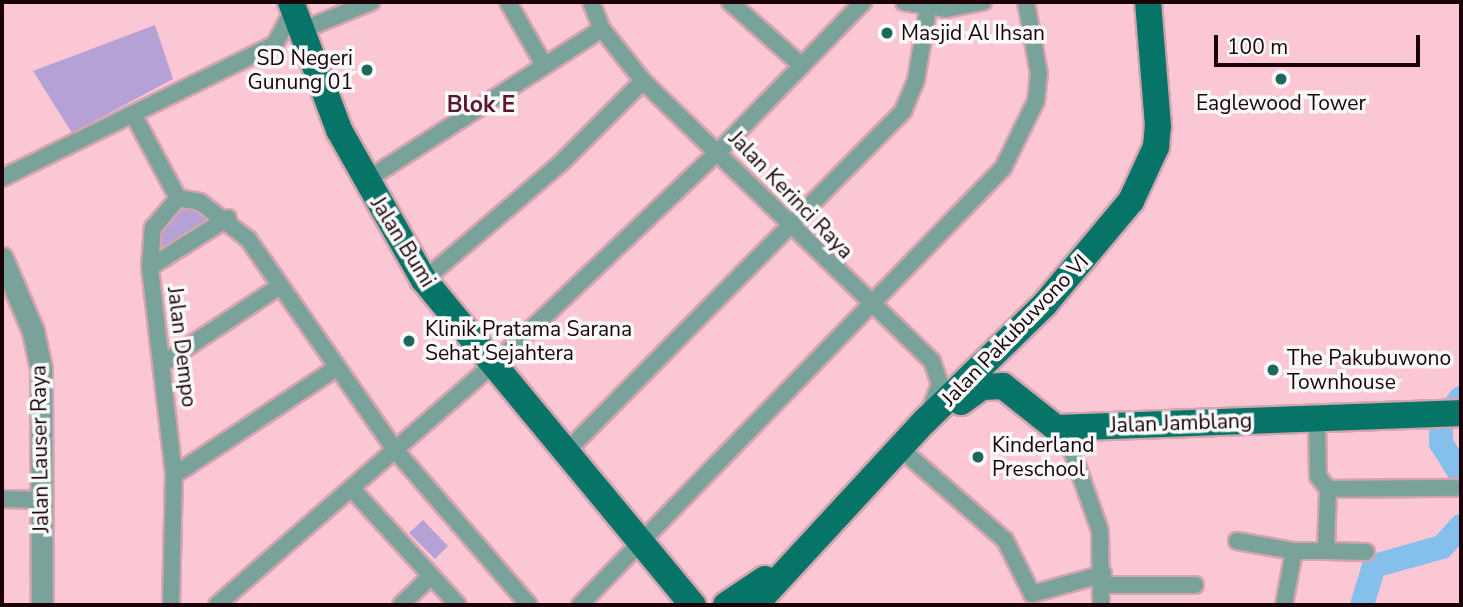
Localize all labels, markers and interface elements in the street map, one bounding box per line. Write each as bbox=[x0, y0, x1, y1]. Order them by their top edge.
place label: Masjid Al Ihsan bbox=[901, 20, 1045, 46]
scale bar bbox=[1218, 21, 1424, 65]
marker: Masjid Al Ihsan bbox=[879, 25, 895, 41]
text: 100 m bbox=[1227, 33, 1288, 61]
place label: SD Negeri Gunung 01 bbox=[247, 45, 353, 95]
marker: SD Negeri Gunung 01 bbox=[359, 62, 375, 78]
marker: Eaglewood Tower bbox=[1273, 71, 1289, 87]
place label: Eaglewood Tower bbox=[1196, 90, 1366, 116]
district label: Blok E bbox=[447, 91, 515, 119]
street label: Jalan Kerinci Raya bbox=[724, 126, 858, 264]
street label: Jalan Bumi bbox=[365, 192, 441, 292]
street label: Jalan Pakubuwono VI bbox=[936, 249, 1094, 411]
street label: Jalan Dempo bbox=[162, 285, 202, 409]
place label: Klinik Pratama Sarana Sehat Sejahtera bbox=[425, 316, 632, 366]
marker: Klinik Pratama Sarana Sehat Sejahtera bbox=[399, 331, 419, 351]
place label: The Pakubuwono Townhouse bbox=[1287, 345, 1451, 395]
marker: The Pakubuwono Townhouse bbox=[1265, 362, 1281, 378]
street label: Jalan Lauser Raya bbox=[26, 365, 54, 533]
street label: Jalan Jamblang bbox=[1109, 408, 1253, 438]
place label: Kinderland Preschool bbox=[992, 432, 1094, 482]
marker: Kinderland Preschool bbox=[970, 449, 986, 465]

